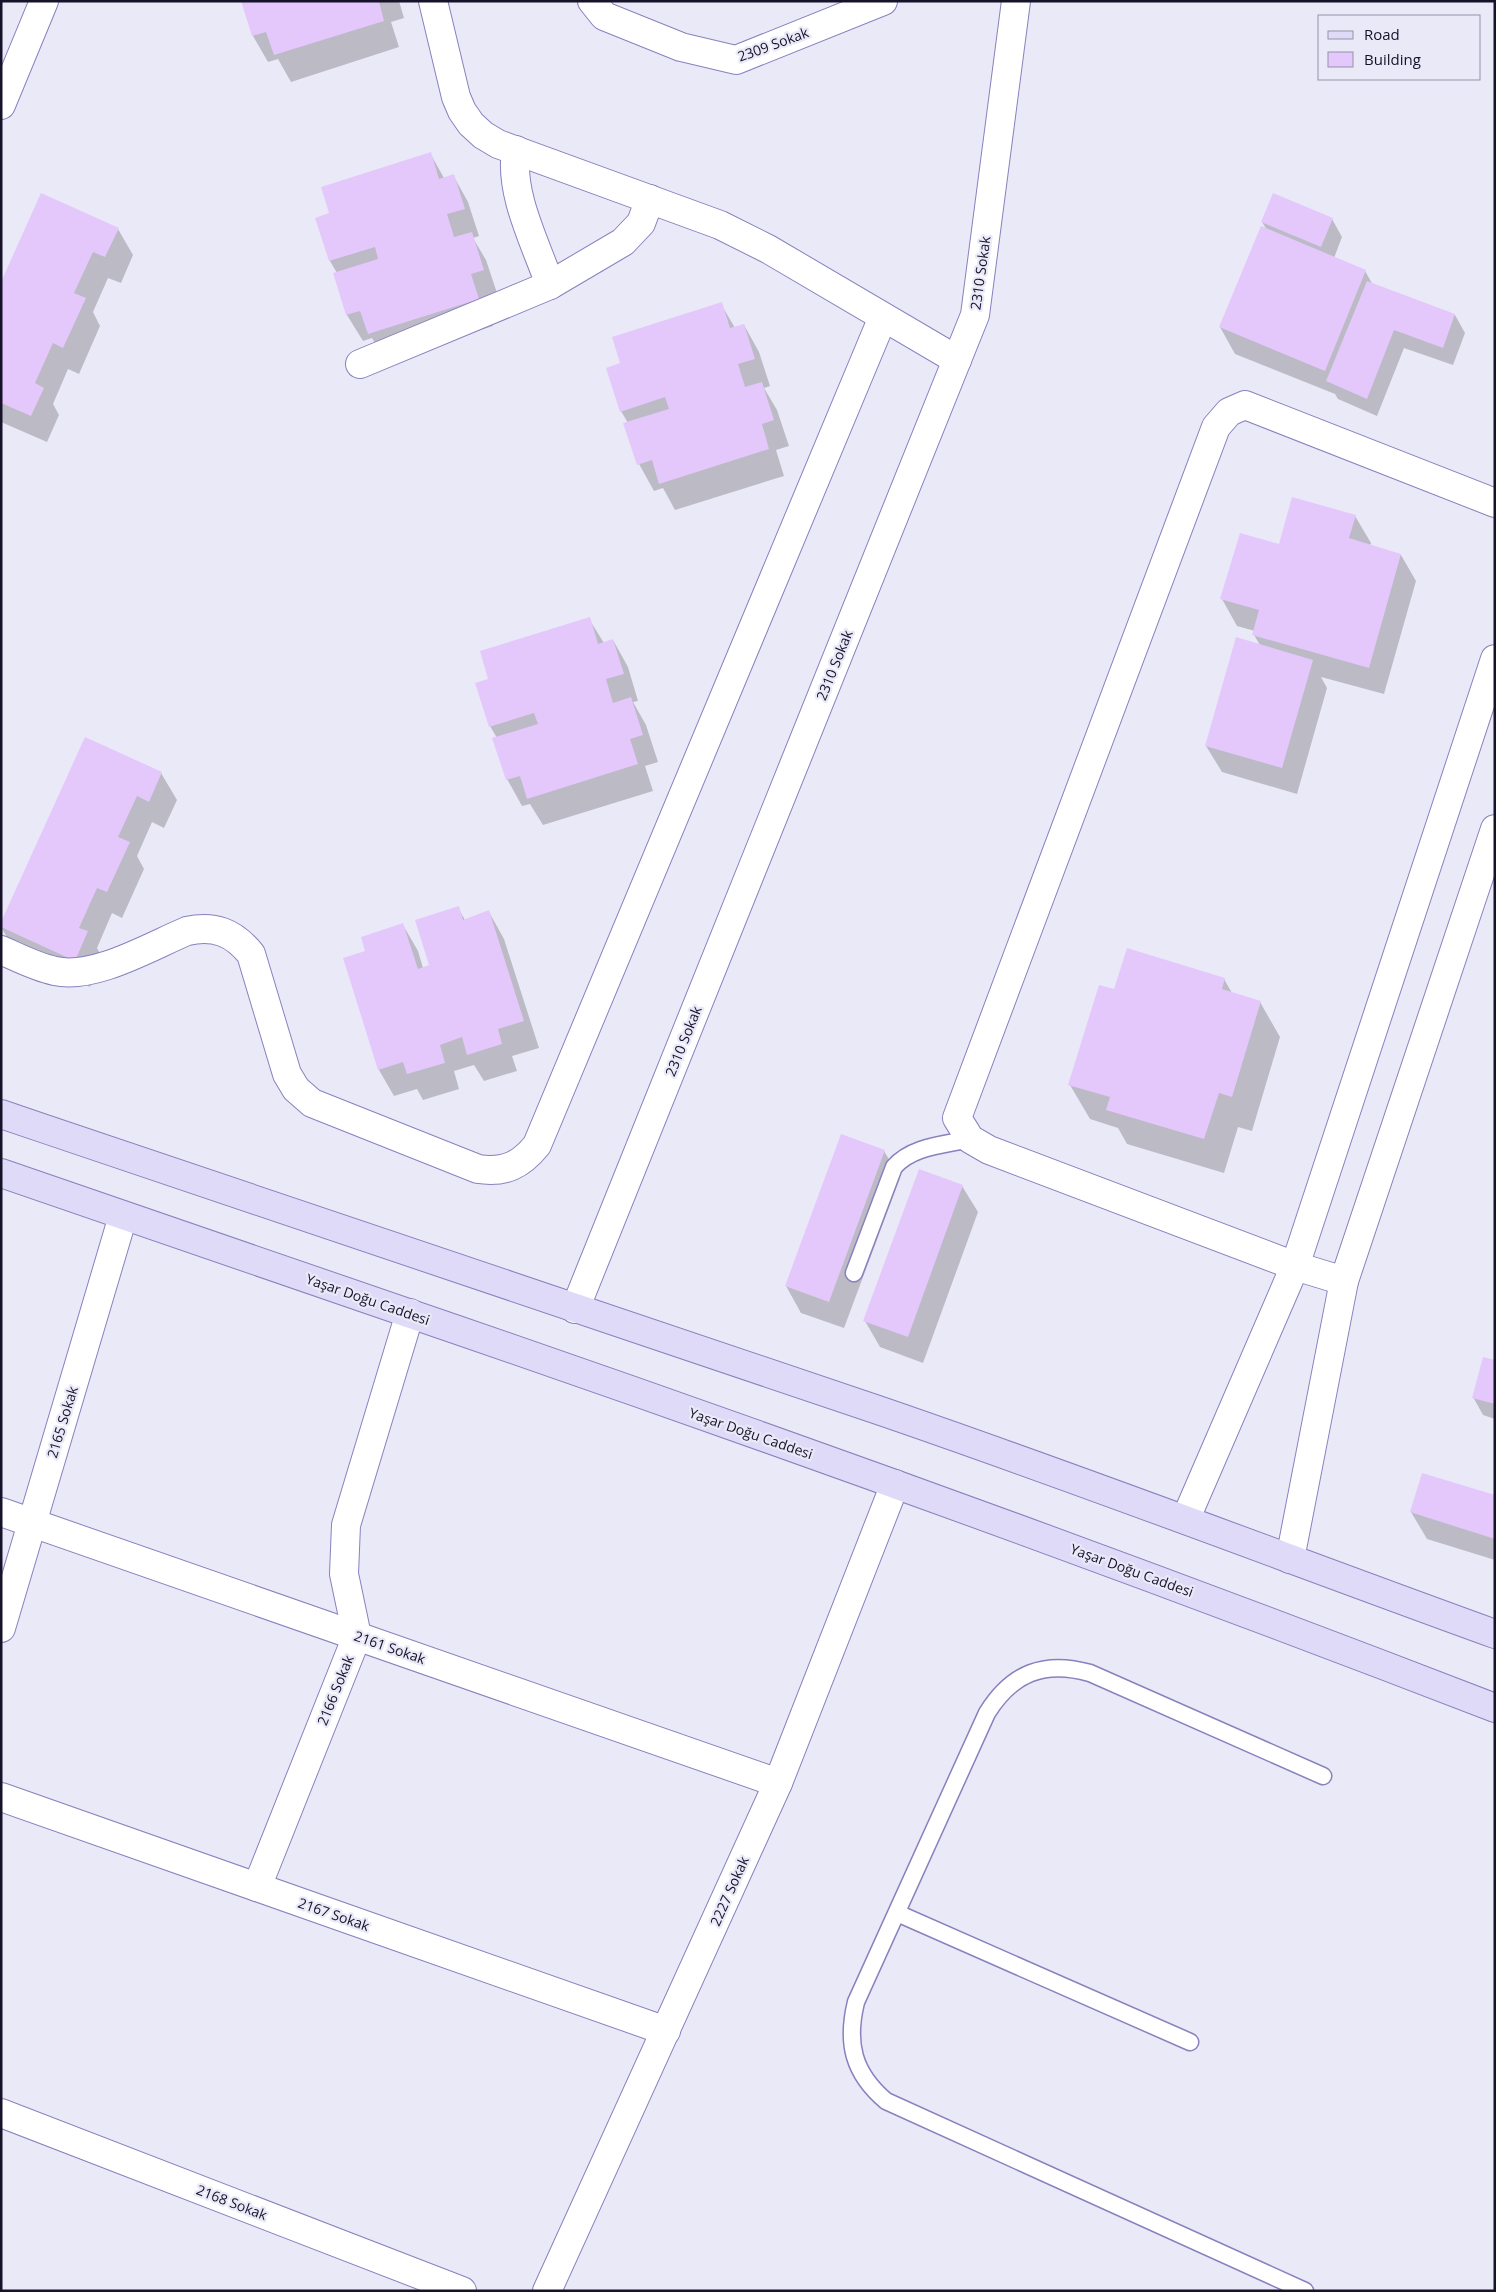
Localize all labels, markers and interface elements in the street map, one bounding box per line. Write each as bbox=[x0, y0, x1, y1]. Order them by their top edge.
legend bbox=[1318, 15, 1481, 80]
street label: 2309 Sokak bbox=[735, 22, 812, 66]
text: Road bbox=[1364, 24, 1400, 44]
text: Building bbox=[1364, 49, 1421, 69]
street label: 2310 Sokak bbox=[965, 234, 995, 311]
street label: 2310 Sokak bbox=[811, 626, 857, 703]
street label: 2310 Sokak bbox=[660, 1002, 706, 1079]
street label: Yaşar Doğu Caddesi bbox=[304, 1269, 432, 1329]
street label: 2165 Sokak bbox=[42, 1383, 82, 1460]
street label: Yaşar Doğu Caddesi bbox=[687, 1403, 815, 1463]
street label: Yaşar Doğu Caddesi bbox=[1068, 1539, 1196, 1601]
street label: 2161 Sokak bbox=[352, 1626, 429, 1668]
street label: 2166 Sokak bbox=[312, 1651, 358, 1728]
street label: 2227 Sokak bbox=[705, 1853, 753, 1929]
street label: 2167 Sokak bbox=[296, 1893, 373, 1935]
street label: 2168 Sokak bbox=[194, 2180, 271, 2224]

